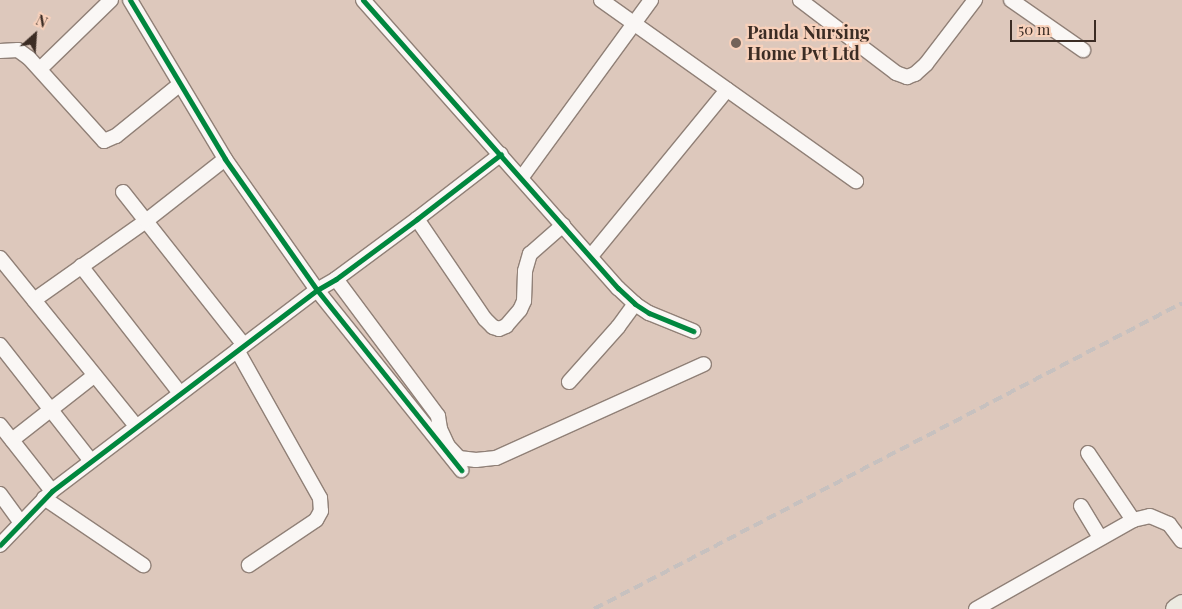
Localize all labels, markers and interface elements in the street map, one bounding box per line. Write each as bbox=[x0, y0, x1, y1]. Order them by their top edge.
north arrow bbox=[10, 10, 60, 60]
text: N bbox=[33, 10, 50, 32]
scale bar bbox=[1012, 10, 1098, 42]
text: 50 m bbox=[1018, 19, 1050, 39]
place label: Panda Nursing Home Pvt Ltd bbox=[747, 22, 870, 64]
marker: Panda Nursing Home Pvt Ltd bbox=[729, 36, 743, 50]

